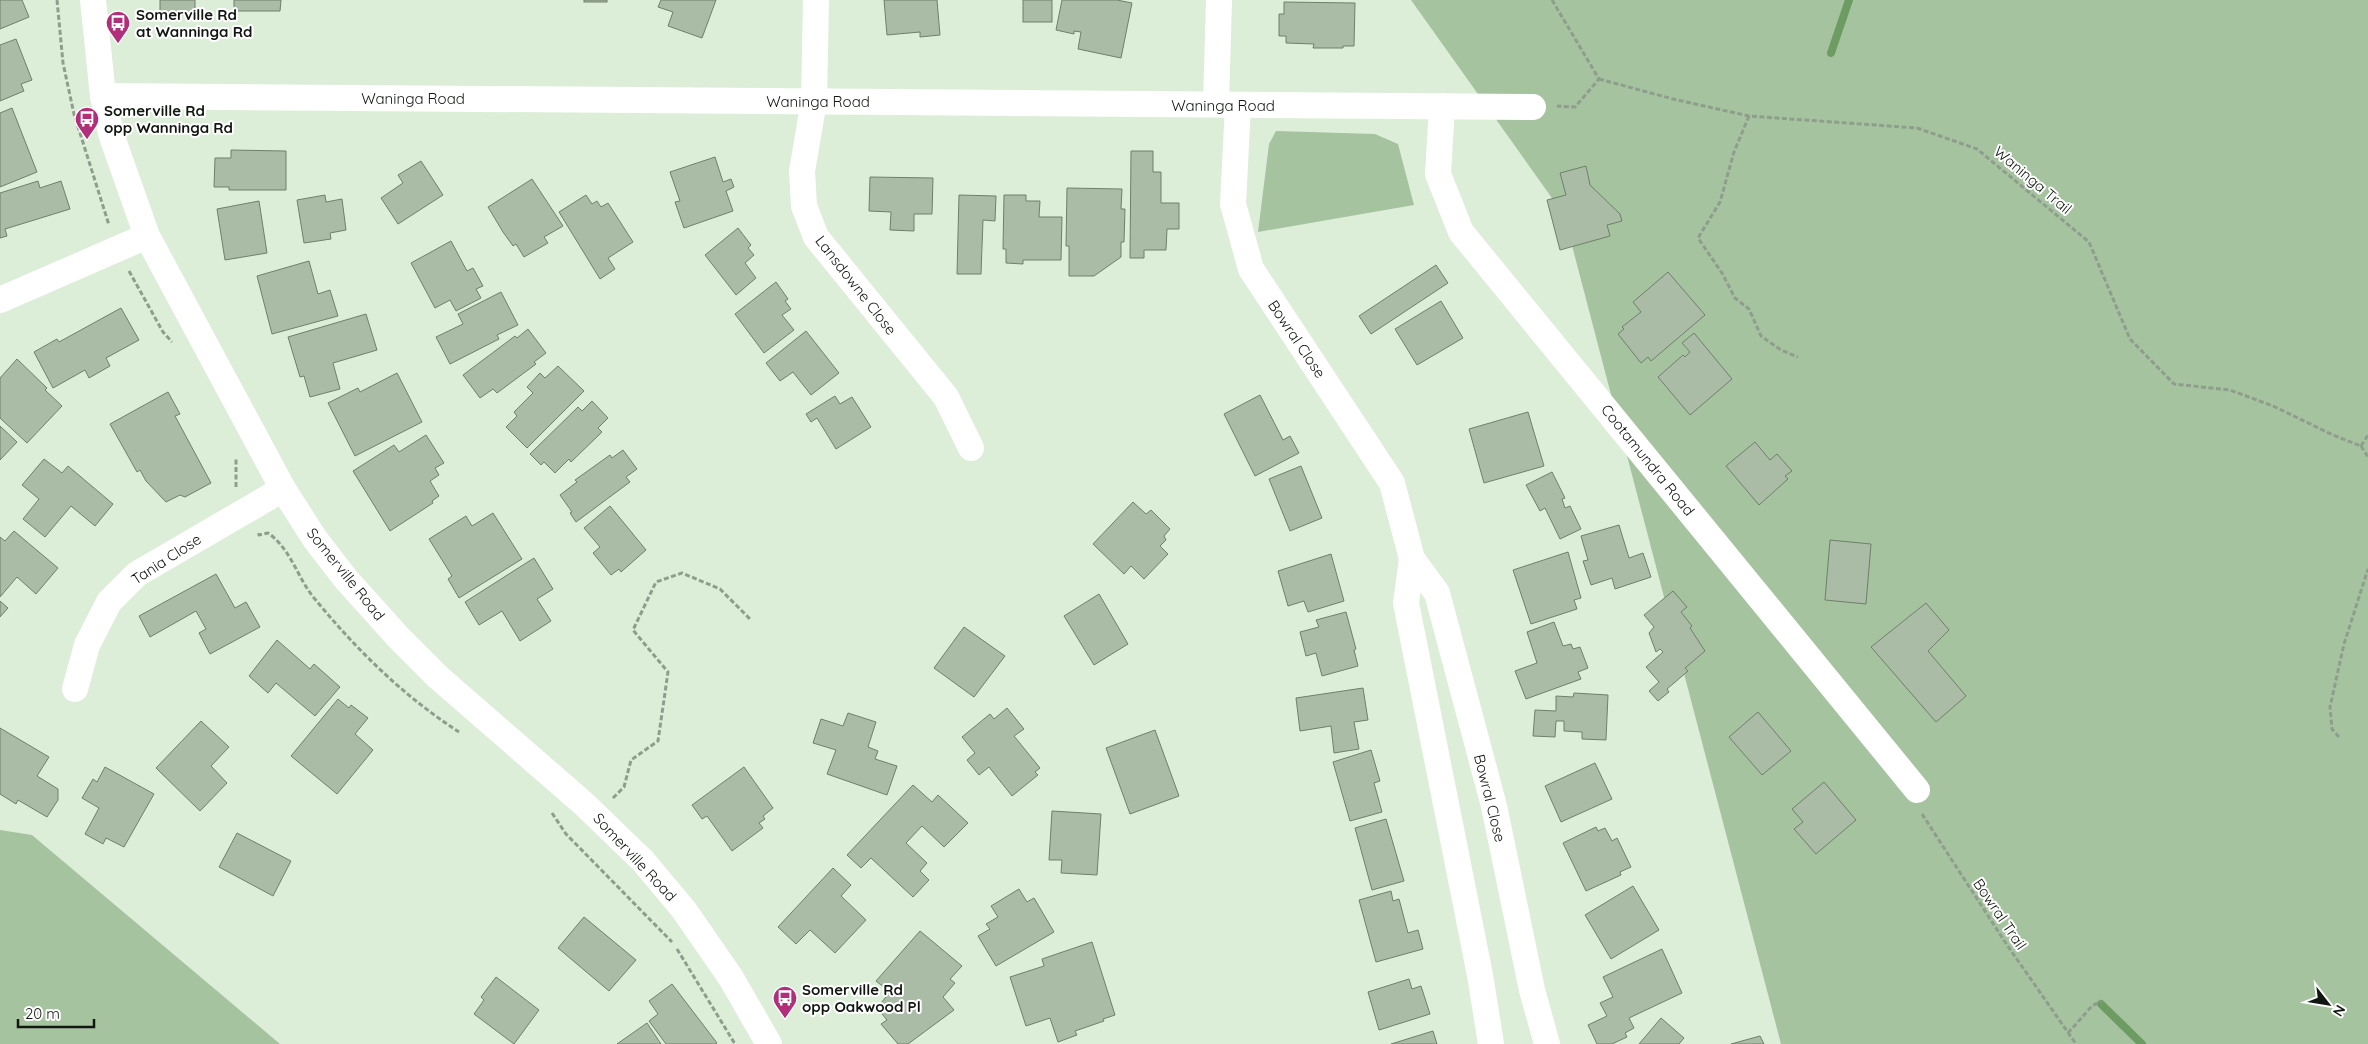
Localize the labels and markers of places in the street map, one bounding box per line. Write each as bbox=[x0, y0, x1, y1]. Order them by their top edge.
place label: Somerville Rd at Wanninga Rd bbox=[136, 5, 252, 41]
bus stop icon: Somerville Rd at Wanninga Rd bbox=[105, 10, 131, 44]
place label: Somerville Rd opp Wanninga Rd bbox=[104, 101, 233, 137]
bus stop icon: Somerville Rd opp Wanninga Rd bbox=[74, 106, 100, 140]
place label: Somerville Rd opp Oakwood Pl bbox=[802, 980, 921, 1016]
bus stop icon: Somerville Rd opp Oakwood Pl bbox=[772, 985, 798, 1019]

